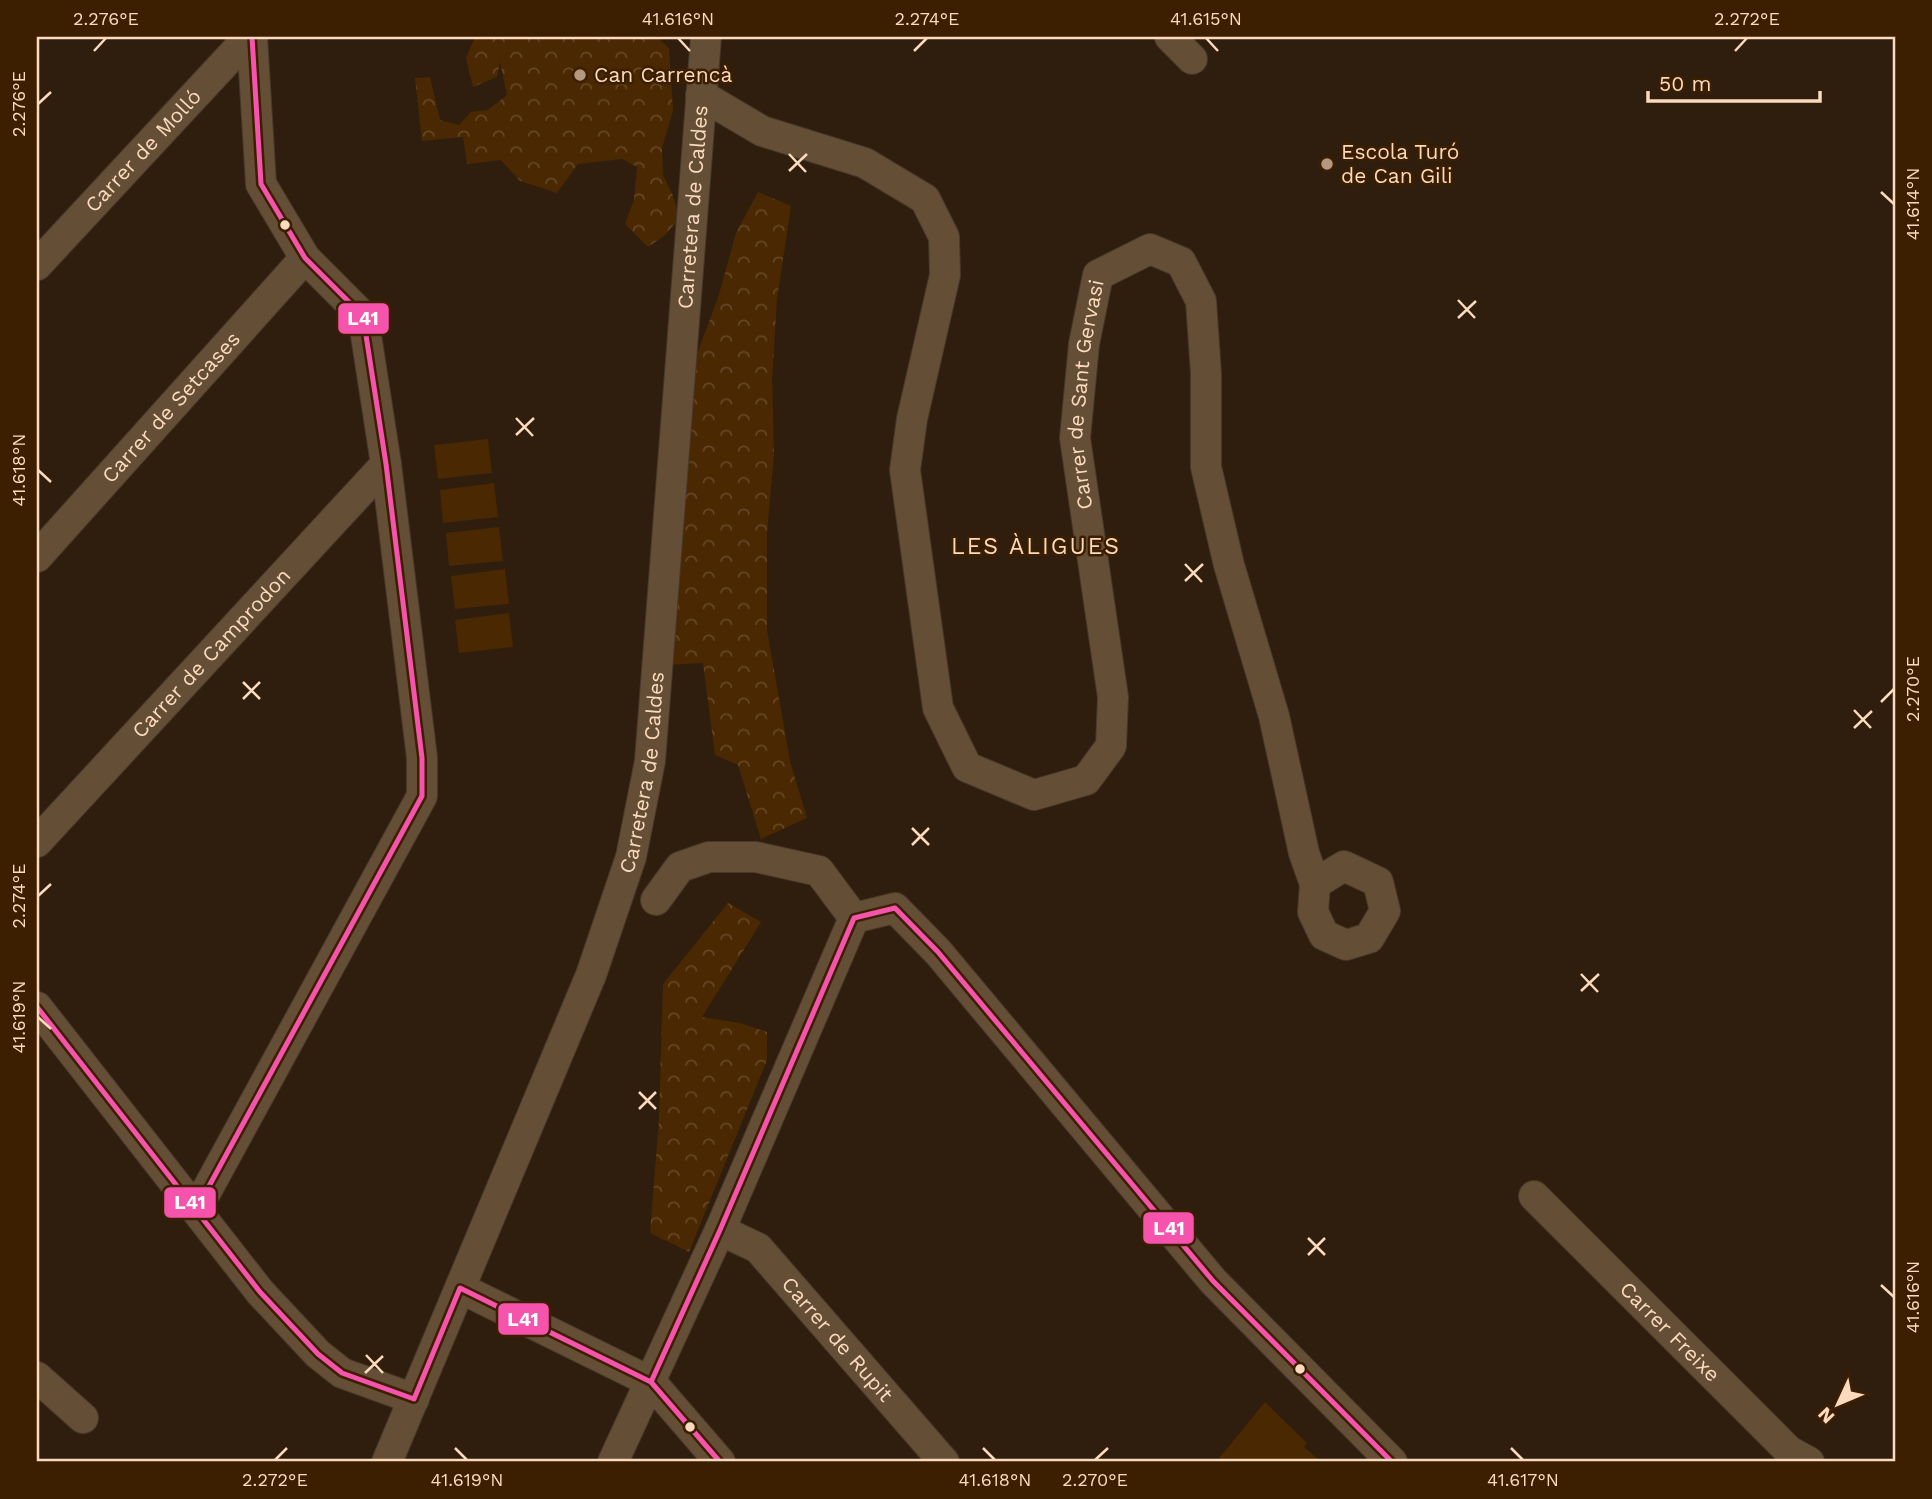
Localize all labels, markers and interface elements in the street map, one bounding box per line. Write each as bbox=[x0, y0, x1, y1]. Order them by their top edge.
text: 2.276°E bbox=[73, 8, 139, 29]
text: 41.616°N bbox=[642, 8, 714, 29]
text: 2.274°E bbox=[894, 8, 960, 29]
text: 41.615°N bbox=[1170, 8, 1242, 29]
text: 2.272°E bbox=[1714, 8, 1780, 29]
scale bar bbox=[1648, 60, 1820, 104]
place label: Can Carrencà bbox=[594, 62, 732, 87]
marker: Can Carrencà bbox=[572, 67, 588, 83]
text: 2.276°E bbox=[8, 71, 29, 137]
text: 50 m bbox=[1659, 71, 1711, 96]
street label: Carrer de Molló bbox=[80, 84, 206, 217]
street label: Carretera de Caldes bbox=[672, 104, 713, 310]
place label: Escola Turó de Can Gili bbox=[1341, 139, 1459, 188]
marker: Escola Turó de Can Gili bbox=[1319, 156, 1335, 172]
text: 41.614°N bbox=[1902, 168, 1923, 240]
unlabelled marker bbox=[278, 218, 292, 232]
street label: Carrer de Sant Gervasi bbox=[1062, 277, 1109, 511]
line badge: L41 bbox=[337, 302, 390, 335]
text: L41 bbox=[347, 307, 379, 330]
street label: Carrer de Setcases bbox=[96, 326, 245, 488]
text: 41.618°N bbox=[8, 434, 29, 506]
district label: LES ÀLIGUES bbox=[951, 533, 1121, 560]
street label: Carrer de Camprodon bbox=[126, 563, 295, 743]
text: 2.270°E bbox=[1902, 656, 1923, 722]
street label: Carretera de Caldes bbox=[613, 671, 669, 877]
text: 2.274°E bbox=[8, 863, 29, 929]
text: 41.619°N bbox=[8, 981, 29, 1053]
line badge: L41 bbox=[163, 1186, 217, 1219]
text: L41 bbox=[174, 1191, 206, 1214]
line badge: L41 bbox=[1142, 1211, 1195, 1245]
text: L41 bbox=[1153, 1217, 1185, 1240]
text: 41.616°N bbox=[1902, 1261, 1923, 1333]
street label: Carrer de Rupit bbox=[777, 1271, 899, 1407]
street label: Carrer Freixe bbox=[1615, 1276, 1725, 1387]
line badge: L41 bbox=[497, 1302, 550, 1336]
text: L41 bbox=[507, 1308, 539, 1331]
unlabelled marker bbox=[1293, 1362, 1307, 1376]
north arrow bbox=[1802, 1370, 1872, 1440]
text: N bbox=[1813, 1402, 1839, 1429]
unlabelled marker bbox=[683, 1420, 697, 1434]
text: 2.272°E bbox=[242, 1469, 308, 1490]
text: 41.619°N bbox=[431, 1469, 503, 1490]
text: 41.618°N bbox=[959, 1469, 1031, 1490]
text: 2.270°E bbox=[1062, 1469, 1128, 1490]
text: 41.617°N bbox=[1487, 1469, 1559, 1490]

